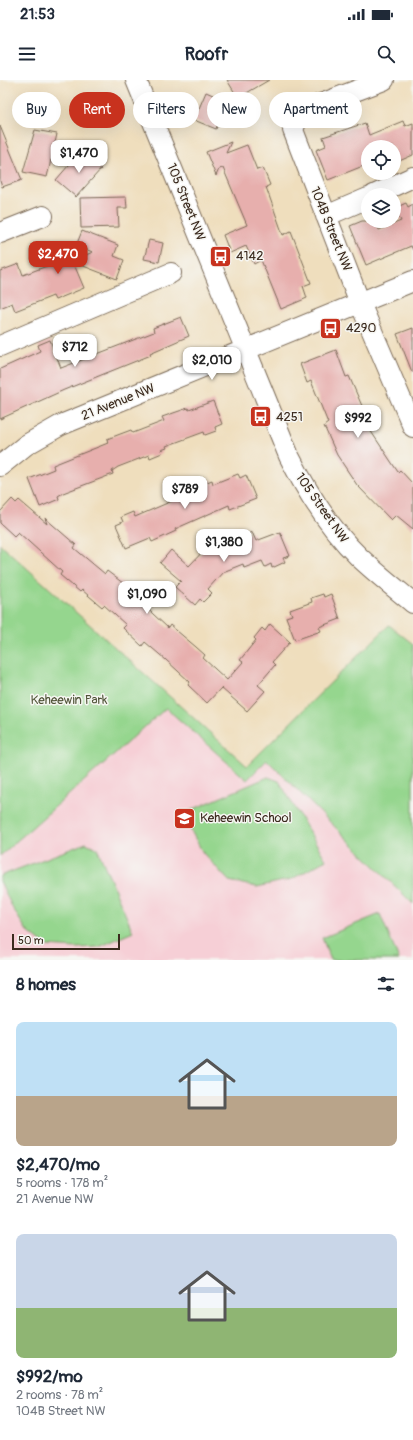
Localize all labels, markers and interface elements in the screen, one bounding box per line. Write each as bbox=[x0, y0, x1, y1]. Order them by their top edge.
text: 21:53 bbox=[20, 5, 55, 24]
icon: menu bbox=[16, 43, 38, 65]
text: Roofr bbox=[185, 43, 228, 66]
icon: search bbox=[375, 43, 397, 65]
chip: Buy bbox=[12, 92, 61, 128]
chip: Rent bbox=[69, 92, 125, 128]
chip: Filters bbox=[133, 92, 199, 128]
chip: New bbox=[207, 92, 261, 128]
chip: Apartment bbox=[269, 92, 362, 128]
pin: $1,470 bbox=[46, 140, 112, 174]
map controls bbox=[361, 140, 401, 228]
button: locate bbox=[361, 140, 401, 180]
text: $1,470 bbox=[60, 145, 98, 161]
street label: 105 Street NW bbox=[163, 161, 209, 243]
street label: 104B Street NW bbox=[307, 184, 355, 274]
button: layers bbox=[361, 188, 401, 228]
pin: $2,470 bbox=[25, 241, 91, 275]
bus stop icon: 4142 bbox=[208, 243, 234, 269]
text: $2,470 bbox=[38, 246, 78, 262]
place label: 4142 bbox=[236, 248, 263, 264]
bus stop icon: 4290 bbox=[317, 315, 343, 341]
place label: 4290 bbox=[346, 320, 377, 336]
pin: $712 bbox=[51, 334, 99, 368]
text: $712 bbox=[62, 339, 88, 355]
pin: $2,010 bbox=[179, 347, 245, 381]
text: $2,010 bbox=[192, 352, 232, 368]
street label: 21 Avenue NW bbox=[79, 380, 157, 424]
bus stop icon: 4251 bbox=[247, 404, 273, 430]
pin: $992 bbox=[334, 405, 382, 439]
place label: 4251 bbox=[276, 409, 303, 425]
text: $992 bbox=[344, 410, 372, 426]
street label: 105 Street NW bbox=[292, 470, 352, 546]
pin: $789 bbox=[161, 476, 209, 510]
text: $789 bbox=[171, 481, 199, 497]
pin: $1,380 bbox=[191, 529, 257, 563]
text: $1,380 bbox=[205, 534, 243, 550]
pin: $1,090 bbox=[114, 581, 180, 615]
text: $1,090 bbox=[127, 586, 167, 602]
park label: Keheewin Park bbox=[30, 692, 108, 708]
school or university icon: Keheewin School bbox=[171, 805, 197, 831]
place label: Keheewin School bbox=[200, 810, 292, 826]
scale bar bbox=[12, 932, 120, 951]
text: 50 m bbox=[18, 934, 44, 947]
icon: filters bbox=[375, 973, 397, 995]
text: 8 homes bbox=[16, 974, 76, 995]
icon: home bbox=[171, 1048, 243, 1120]
text: $2,470/mo bbox=[16, 1154, 100, 1175]
text: 5 rooms · 178 m² bbox=[16, 1175, 108, 1191]
text: 21 Avenue NW bbox=[16, 1191, 94, 1207]
icon: home bbox=[171, 1260, 243, 1332]
text: $992/mo bbox=[16, 1366, 83, 1387]
text: 2 rooms · 78 m² bbox=[16, 1387, 103, 1403]
text: 104B Street NW bbox=[16, 1403, 106, 1419]

